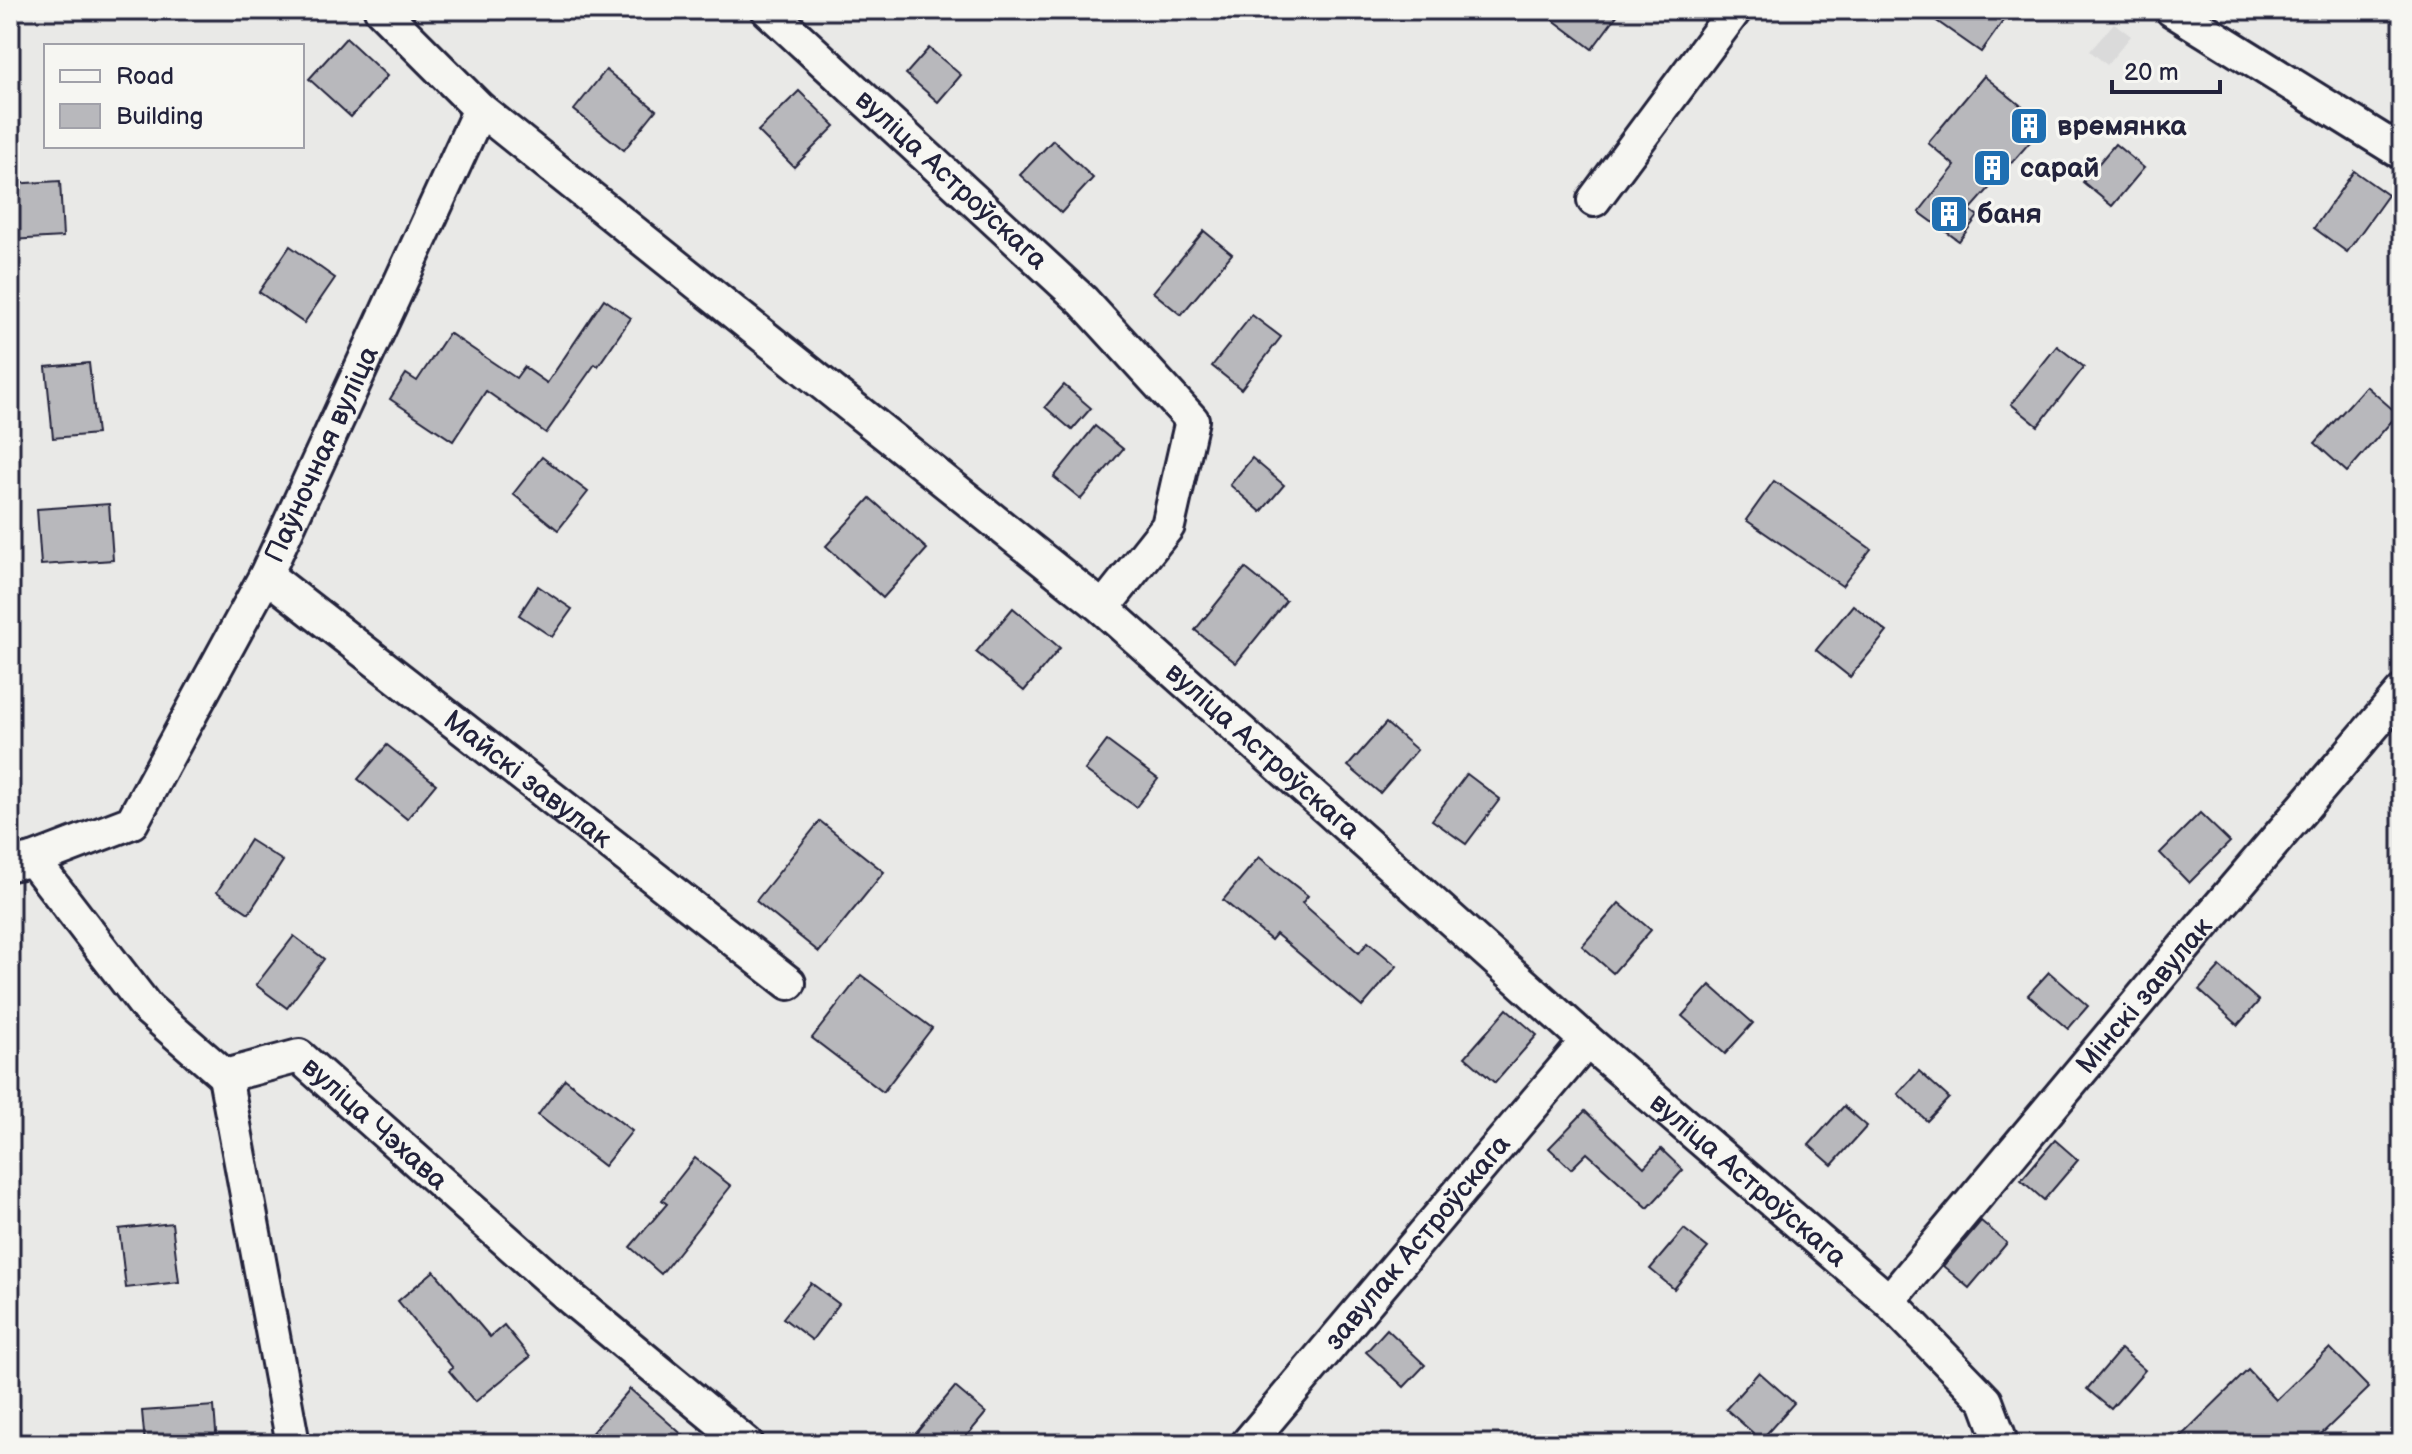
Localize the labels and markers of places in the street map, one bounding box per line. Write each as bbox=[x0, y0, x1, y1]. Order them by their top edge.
building icon: времянка bbox=[2008, 105, 2050, 147]
place label: времянка bbox=[2057, 110, 2187, 143]
building icon: сарай bbox=[1971, 147, 2013, 189]
place label: сарай bbox=[2020, 152, 2099, 185]
building icon: баня bbox=[1928, 193, 1970, 235]
place label: баня bbox=[1977, 198, 2042, 231]

